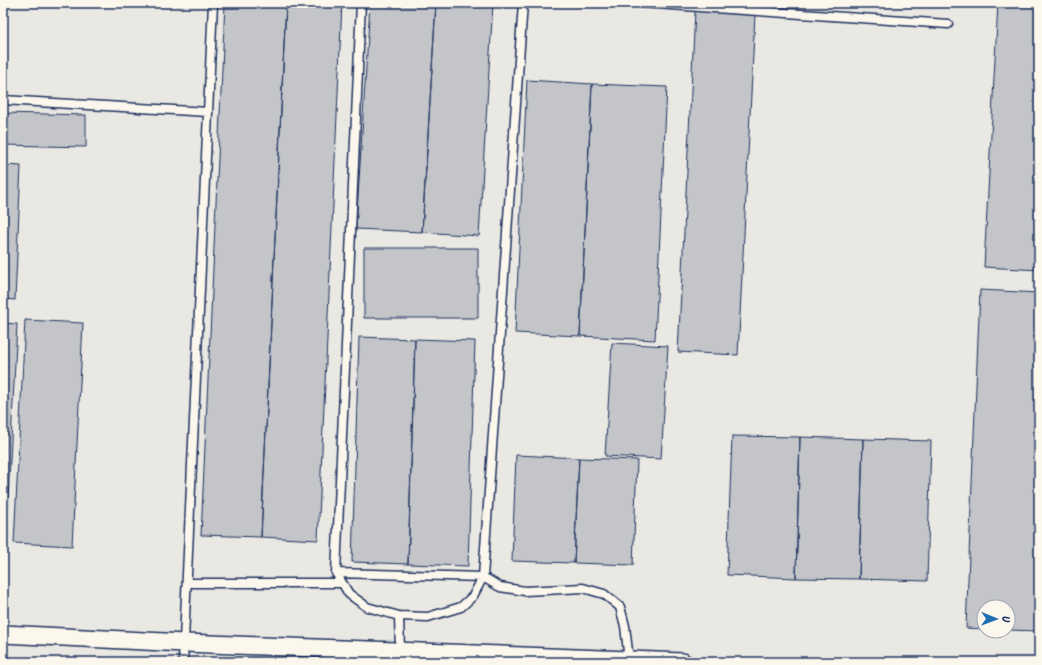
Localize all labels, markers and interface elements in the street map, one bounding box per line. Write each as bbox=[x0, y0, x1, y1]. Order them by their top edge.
north arrow bbox=[976, 599, 1016, 639]
text: U bbox=[996, 616, 1014, 623]

